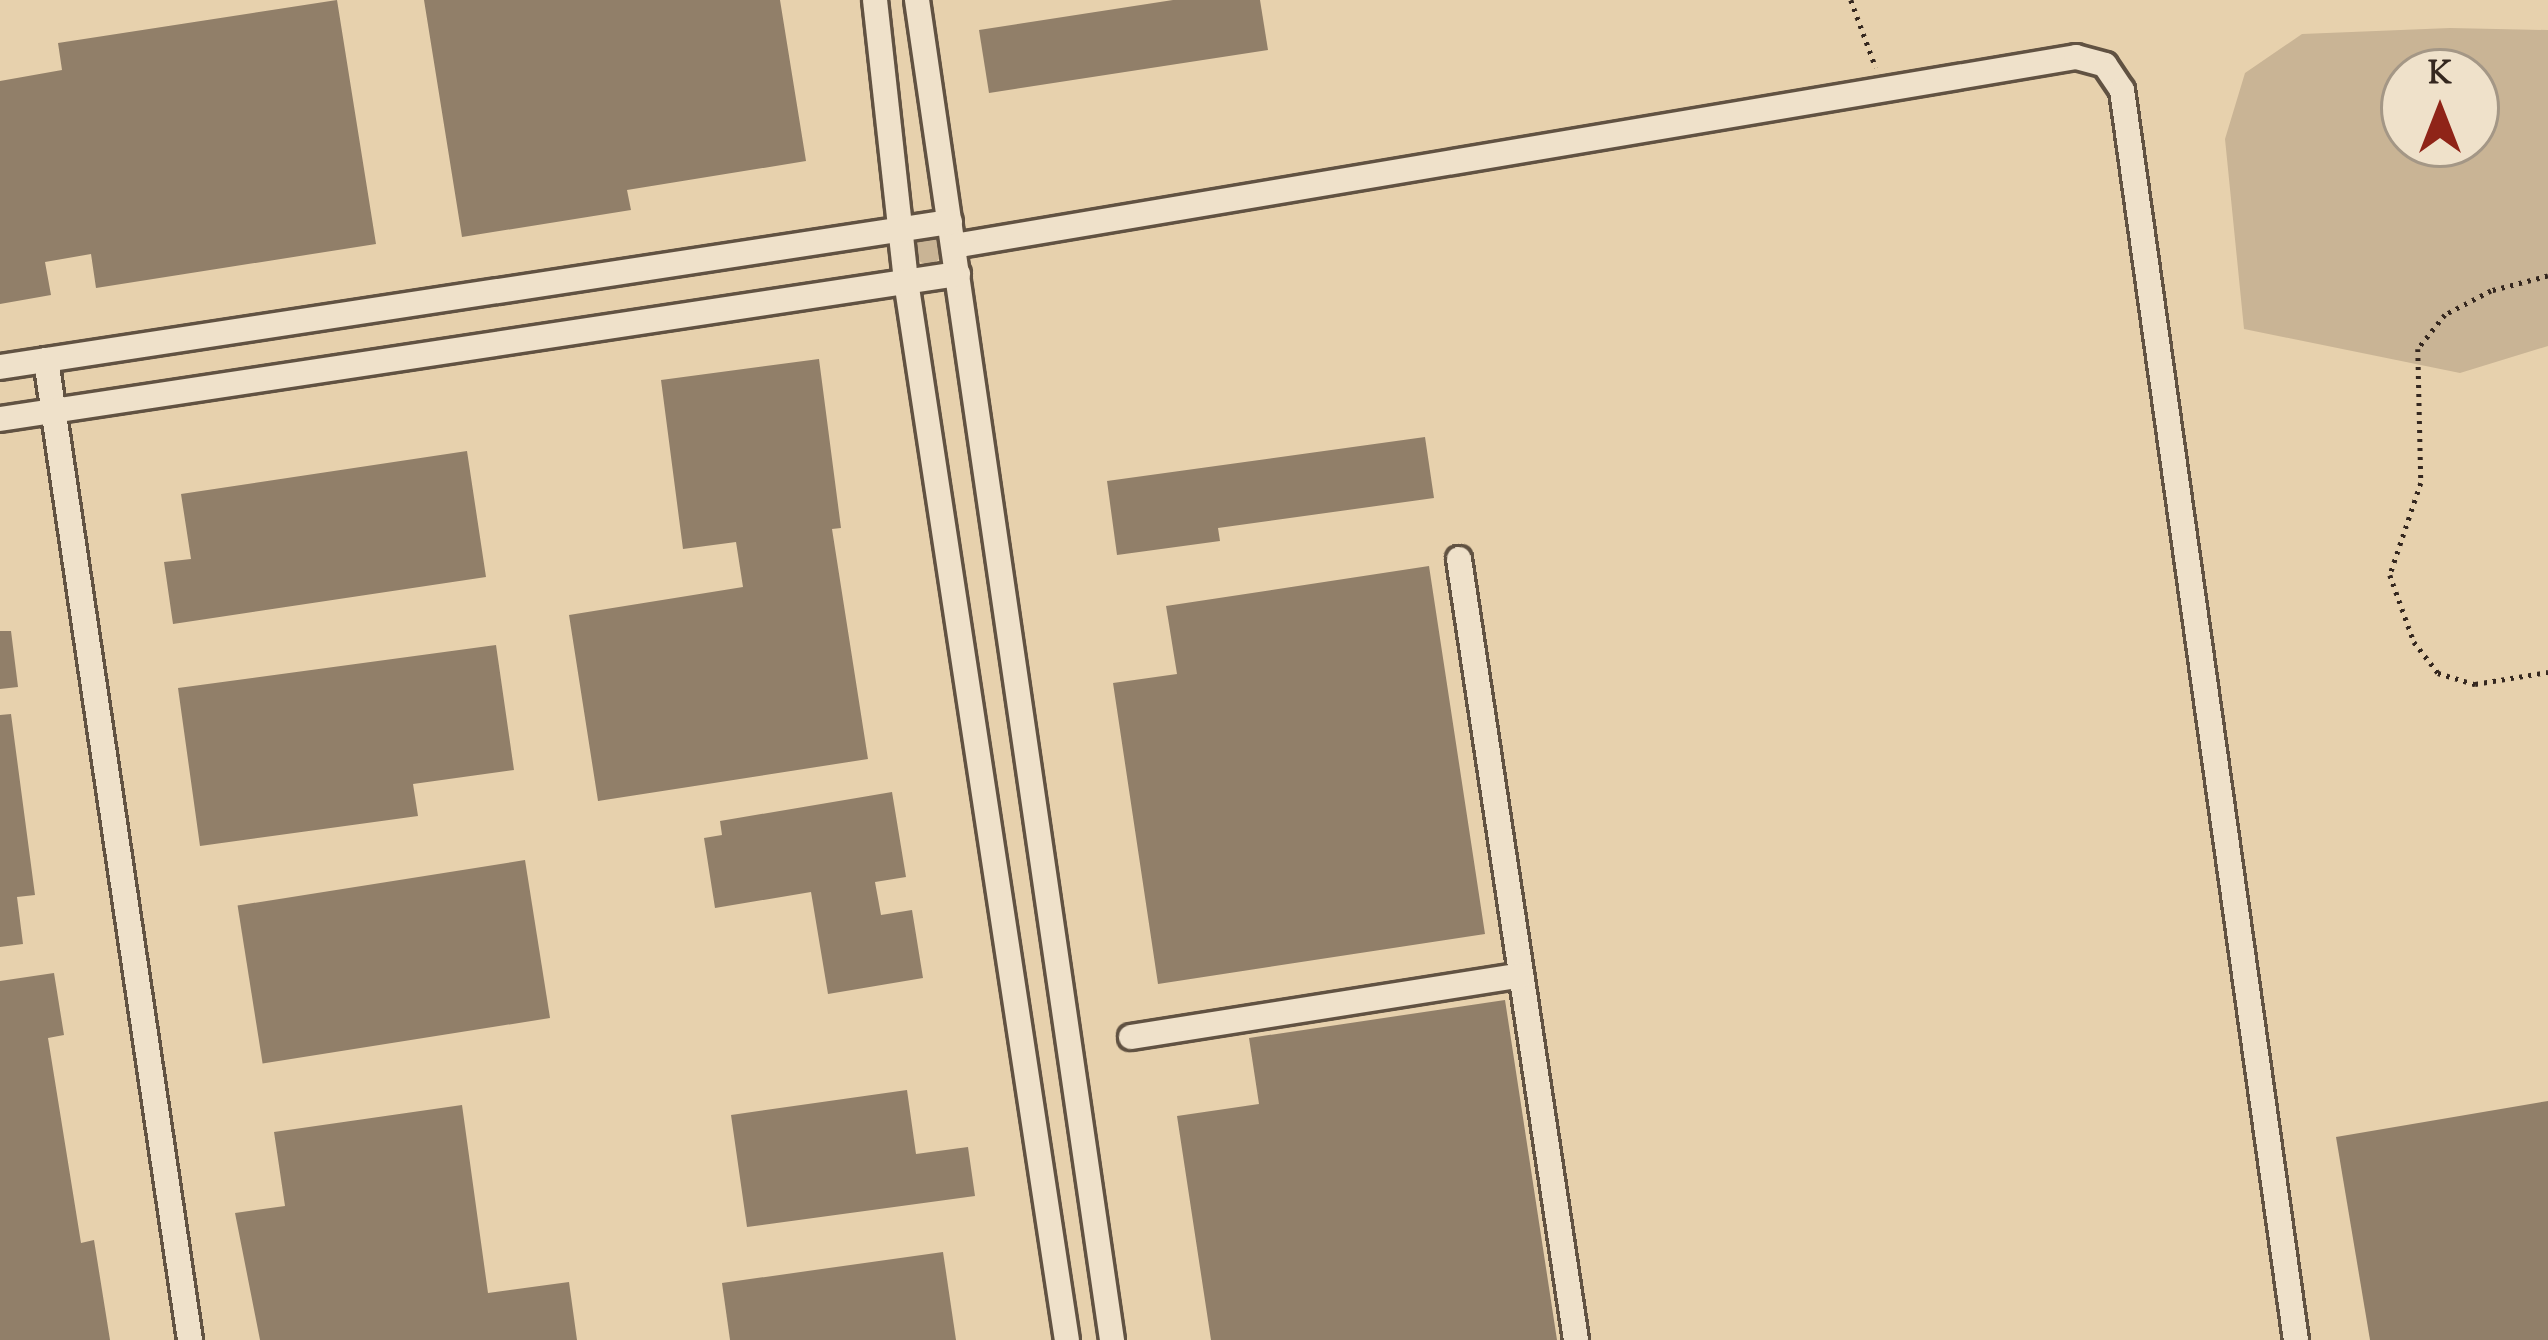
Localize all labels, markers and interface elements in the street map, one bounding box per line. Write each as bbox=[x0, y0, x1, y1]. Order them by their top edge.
north arrow bbox=[2380, 48, 2500, 168]
text: K bbox=[2428, 51, 2452, 99]

